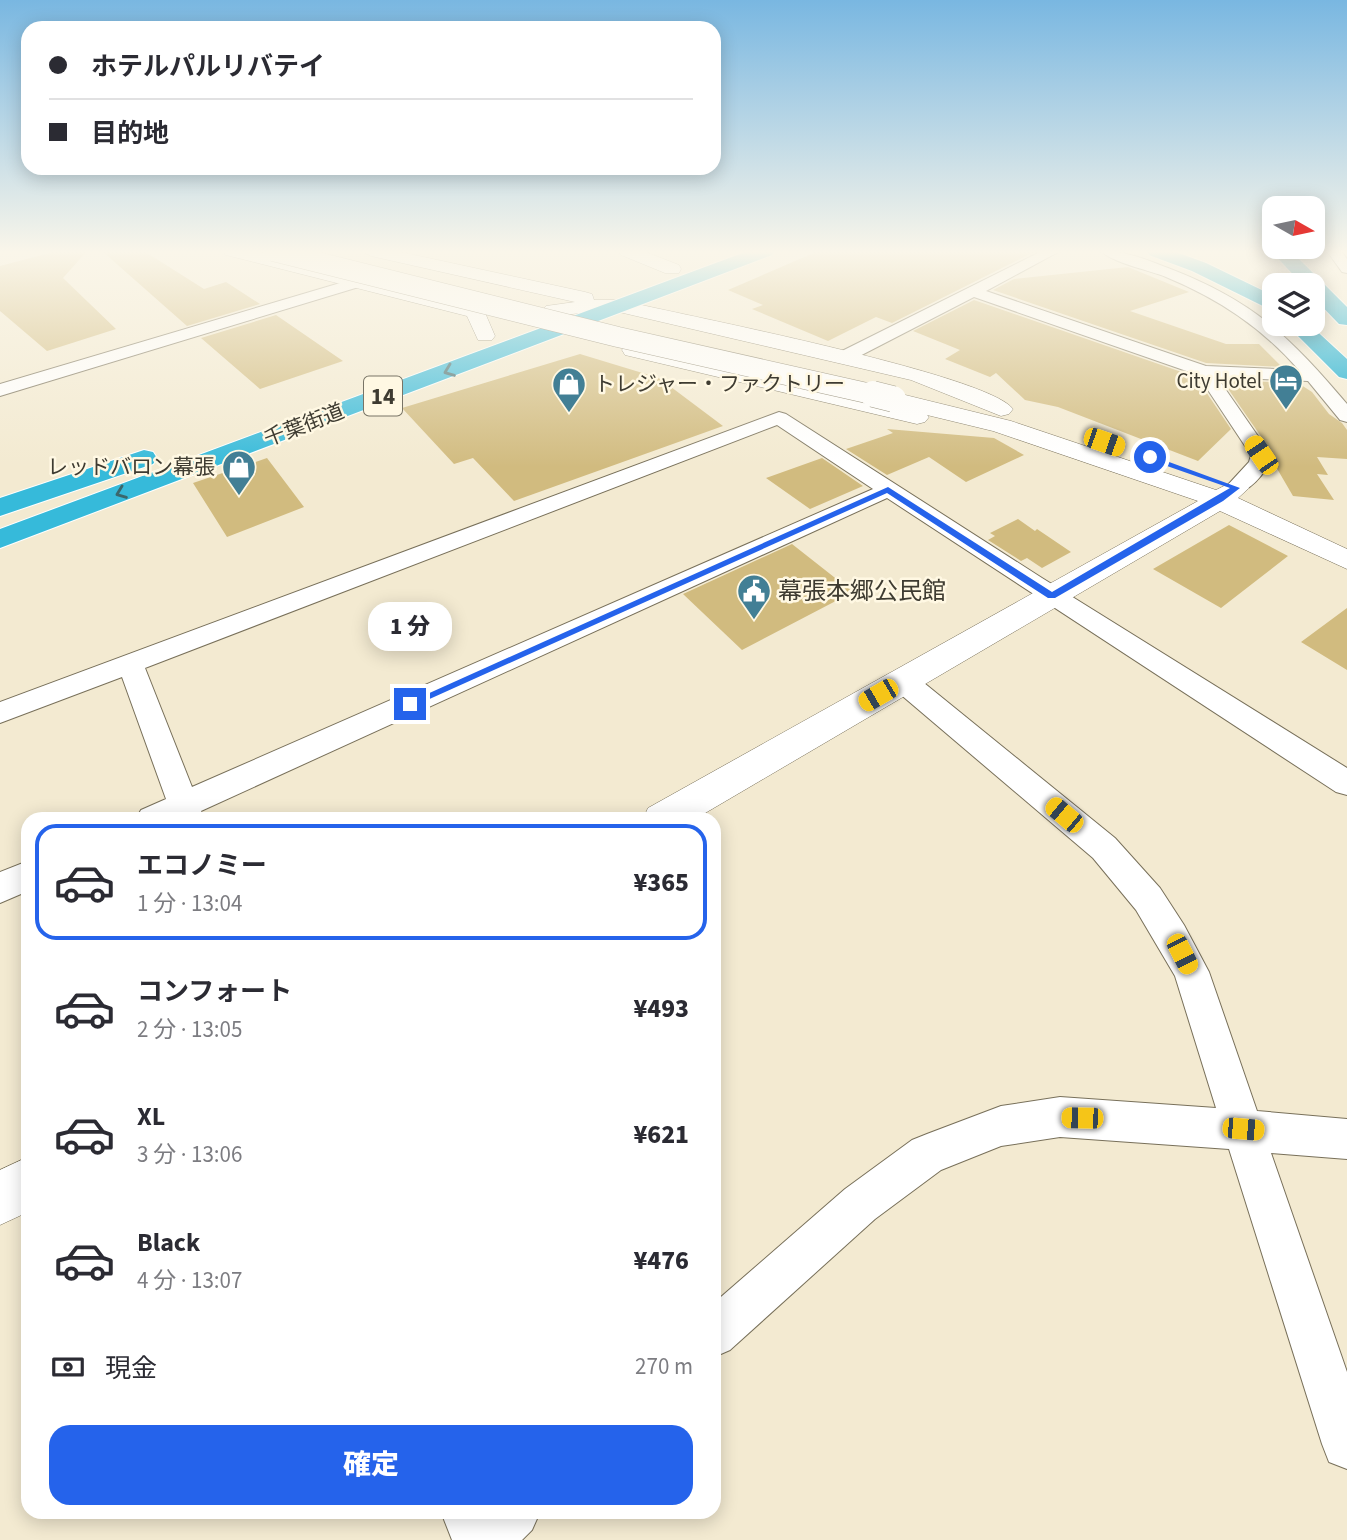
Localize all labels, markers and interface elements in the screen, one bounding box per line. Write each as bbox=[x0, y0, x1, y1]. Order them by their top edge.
text: ホテルパルリバテイ bbox=[91, 48, 325, 85]
text: 目的地 bbox=[91, 115, 169, 152]
north arrow bbox=[1262, 196, 1325, 259]
map controls bbox=[1262, 196, 1325, 336]
button: layers bbox=[1262, 273, 1325, 336]
one-way arrow bbox=[444, 362, 456, 376]
hotel icon: City Hotel bbox=[1267, 362, 1305, 411]
shop icon: トレジャー・ファクトリー bbox=[550, 365, 588, 414]
place label: City Hotel bbox=[1176, 366, 1262, 396]
place label: トレジャー・ファクトリー bbox=[594, 369, 845, 399]
road number: 14 bbox=[364, 376, 402, 416]
street label: 千葉街道 bbox=[259, 396, 349, 454]
car bbox=[1081, 425, 1128, 459]
car bbox=[1241, 432, 1282, 478]
route start bbox=[1134, 441, 1166, 473]
shop icon: レッドバロン幕張 bbox=[220, 448, 258, 497]
place label: レッドバロン幕張 bbox=[47, 452, 215, 482]
one-way arrow bbox=[116, 485, 128, 499]
public building icon: 幕張本郷公民館 bbox=[735, 572, 773, 621]
place label: 幕張本郷公民館 bbox=[778, 574, 946, 609]
callout: 1 分 bbox=[368, 602, 452, 652]
text: 1 分 bbox=[390, 610, 430, 643]
car bbox=[855, 675, 902, 715]
route end bbox=[394, 688, 426, 720]
car bbox=[1042, 793, 1087, 837]
text: エコノミー bbox=[137, 847, 267, 884]
icon: car bbox=[53, 851, 116, 914]
text: ¥365 bbox=[633, 864, 689, 901]
text: 1 分 · 13:04 bbox=[137, 887, 242, 920]
car bbox=[1164, 931, 1201, 977]
text: コンフォート bbox=[137, 973, 292, 1010]
icon: car bbox=[53, 977, 116, 1040]
text: ¥493 bbox=[633, 990, 689, 1027]
text: 2 分 · 13:05 bbox=[137, 1013, 242, 1046]
text: XL bbox=[137, 1098, 165, 1135]
icon: car bbox=[53, 1103, 116, 1166]
car bbox=[1061, 1107, 1104, 1129]
text: ¥621 bbox=[633, 1116, 689, 1153]
car bbox=[1222, 1117, 1265, 1141]
text: 3 分 · 13:06 bbox=[137, 1138, 242, 1171]
text: Black bbox=[137, 1224, 200, 1261]
icon: car bbox=[53, 1229, 116, 1292]
text: ¥476 bbox=[633, 1242, 689, 1279]
text: 4 分 · 13:07 bbox=[137, 1264, 242, 1297]
icon: cash bbox=[49, 1348, 87, 1386]
text: 現金 bbox=[105, 1350, 157, 1387]
text: 270 m bbox=[635, 1350, 693, 1383]
button: 確定 bbox=[49, 1425, 693, 1505]

